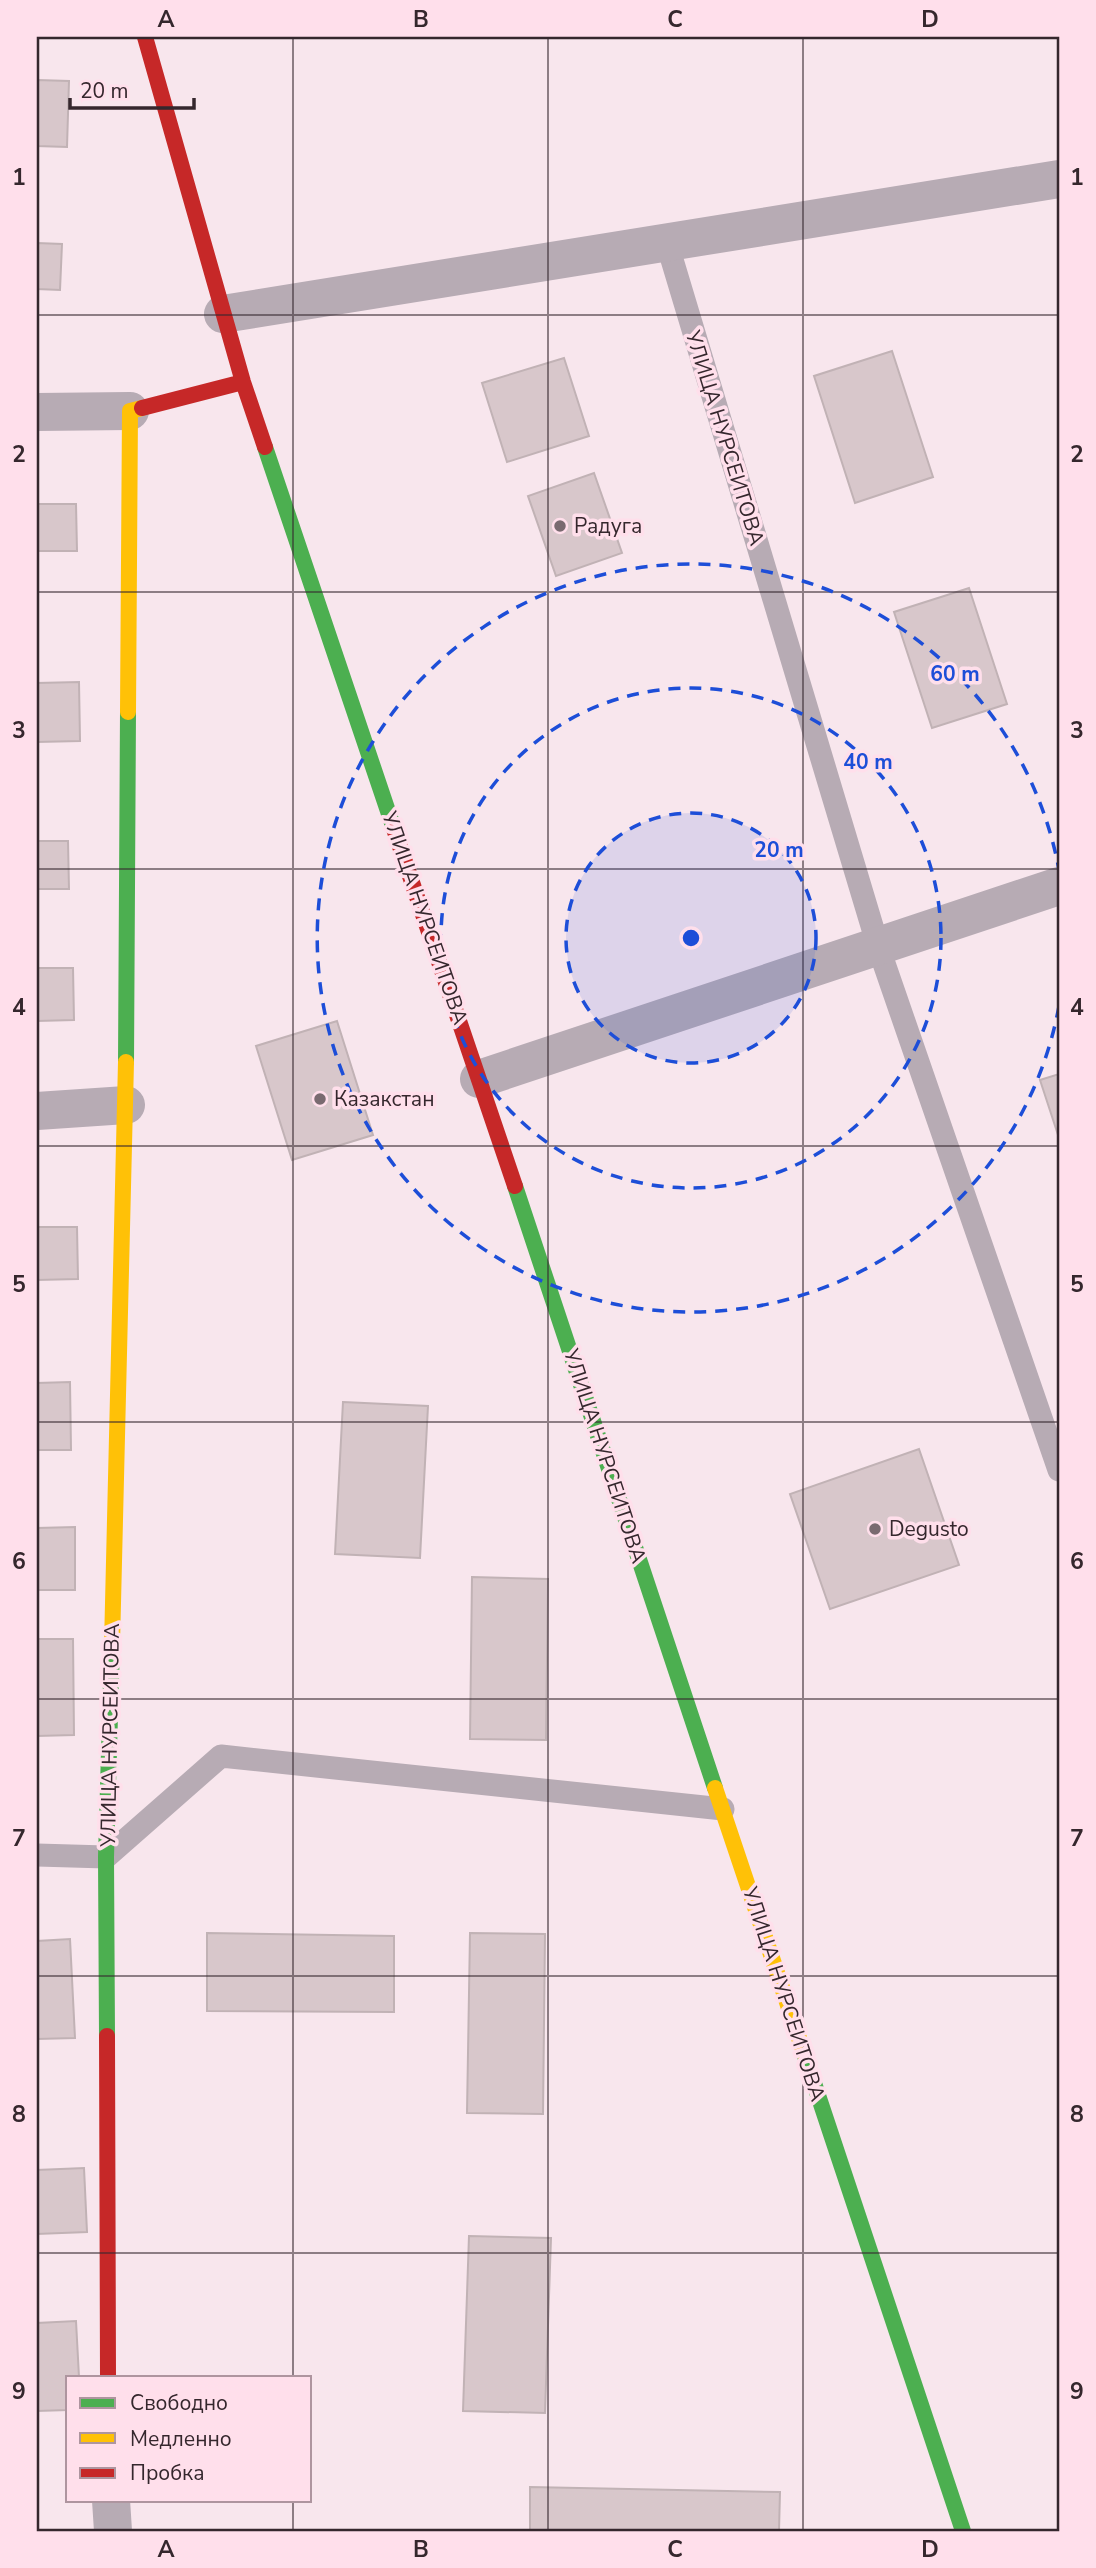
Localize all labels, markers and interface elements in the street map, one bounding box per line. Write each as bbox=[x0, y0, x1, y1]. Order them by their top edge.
text: A bbox=[157, 4, 175, 35]
text: B bbox=[413, 4, 429, 35]
text: C bbox=[667, 4, 683, 35]
text: D bbox=[921, 4, 939, 35]
scale bar bbox=[70, 66, 194, 110]
text: 20 m bbox=[80, 77, 129, 105]
text: 1 bbox=[12, 162, 26, 193]
text: 1 bbox=[1070, 162, 1084, 193]
street label: УЛИЦА НУРСЕИТОВА bbox=[679, 326, 771, 549]
text: 2 bbox=[12, 439, 26, 470]
text: 2 bbox=[1070, 439, 1084, 470]
place label: Радуга bbox=[574, 512, 642, 540]
marker: Радуга bbox=[552, 518, 568, 534]
text: 60 m bbox=[930, 660, 980, 688]
text: 3 bbox=[12, 715, 26, 746]
text: 3 bbox=[1070, 715, 1084, 746]
text: 40 m bbox=[843, 748, 893, 776]
street label: УЛИЦА НУРСЕИТОВА bbox=[375, 807, 475, 1028]
text: 20 m bbox=[754, 836, 804, 864]
centre of rings bbox=[679, 926, 703, 950]
text: 4 bbox=[12, 992, 26, 1023]
text: 4 bbox=[1070, 992, 1084, 1023]
place label: Казакстан bbox=[334, 1085, 435, 1113]
marker: Казакстан bbox=[312, 1091, 328, 1107]
text: 5 bbox=[12, 1269, 26, 1300]
text: 5 bbox=[1070, 1269, 1084, 1300]
street label: УЛИЦА НУРСЕИТОВА bbox=[557, 1344, 653, 1567]
place label: Degusto bbox=[889, 1515, 969, 1543]
marker: Degusto bbox=[867, 1521, 883, 1537]
text: 6 bbox=[12, 1546, 26, 1577]
text: 6 bbox=[1070, 1546, 1084, 1577]
street label: УЛИЦА НУРСЕИТОВА bbox=[94, 1623, 126, 1848]
text: 7 bbox=[12, 1823, 26, 1854]
text: 7 bbox=[1070, 1823, 1084, 1854]
street label: УЛИЦА НУРСЕИТОВА bbox=[736, 1882, 832, 2105]
text: 8 bbox=[12, 2099, 26, 2130]
text: 8 bbox=[1070, 2099, 1084, 2130]
text: 9 bbox=[12, 2376, 26, 2407]
legend bbox=[66, 2376, 312, 2502]
text: 9 bbox=[1070, 2376, 1084, 2407]
text: Свободно bbox=[130, 2389, 228, 2417]
text: Медленно bbox=[130, 2425, 232, 2453]
text: Пробка bbox=[130, 2459, 204, 2487]
text: A bbox=[157, 2534, 175, 2565]
text: B bbox=[413, 2534, 429, 2565]
text: C bbox=[667, 2534, 683, 2565]
text: D bbox=[921, 2534, 939, 2565]

